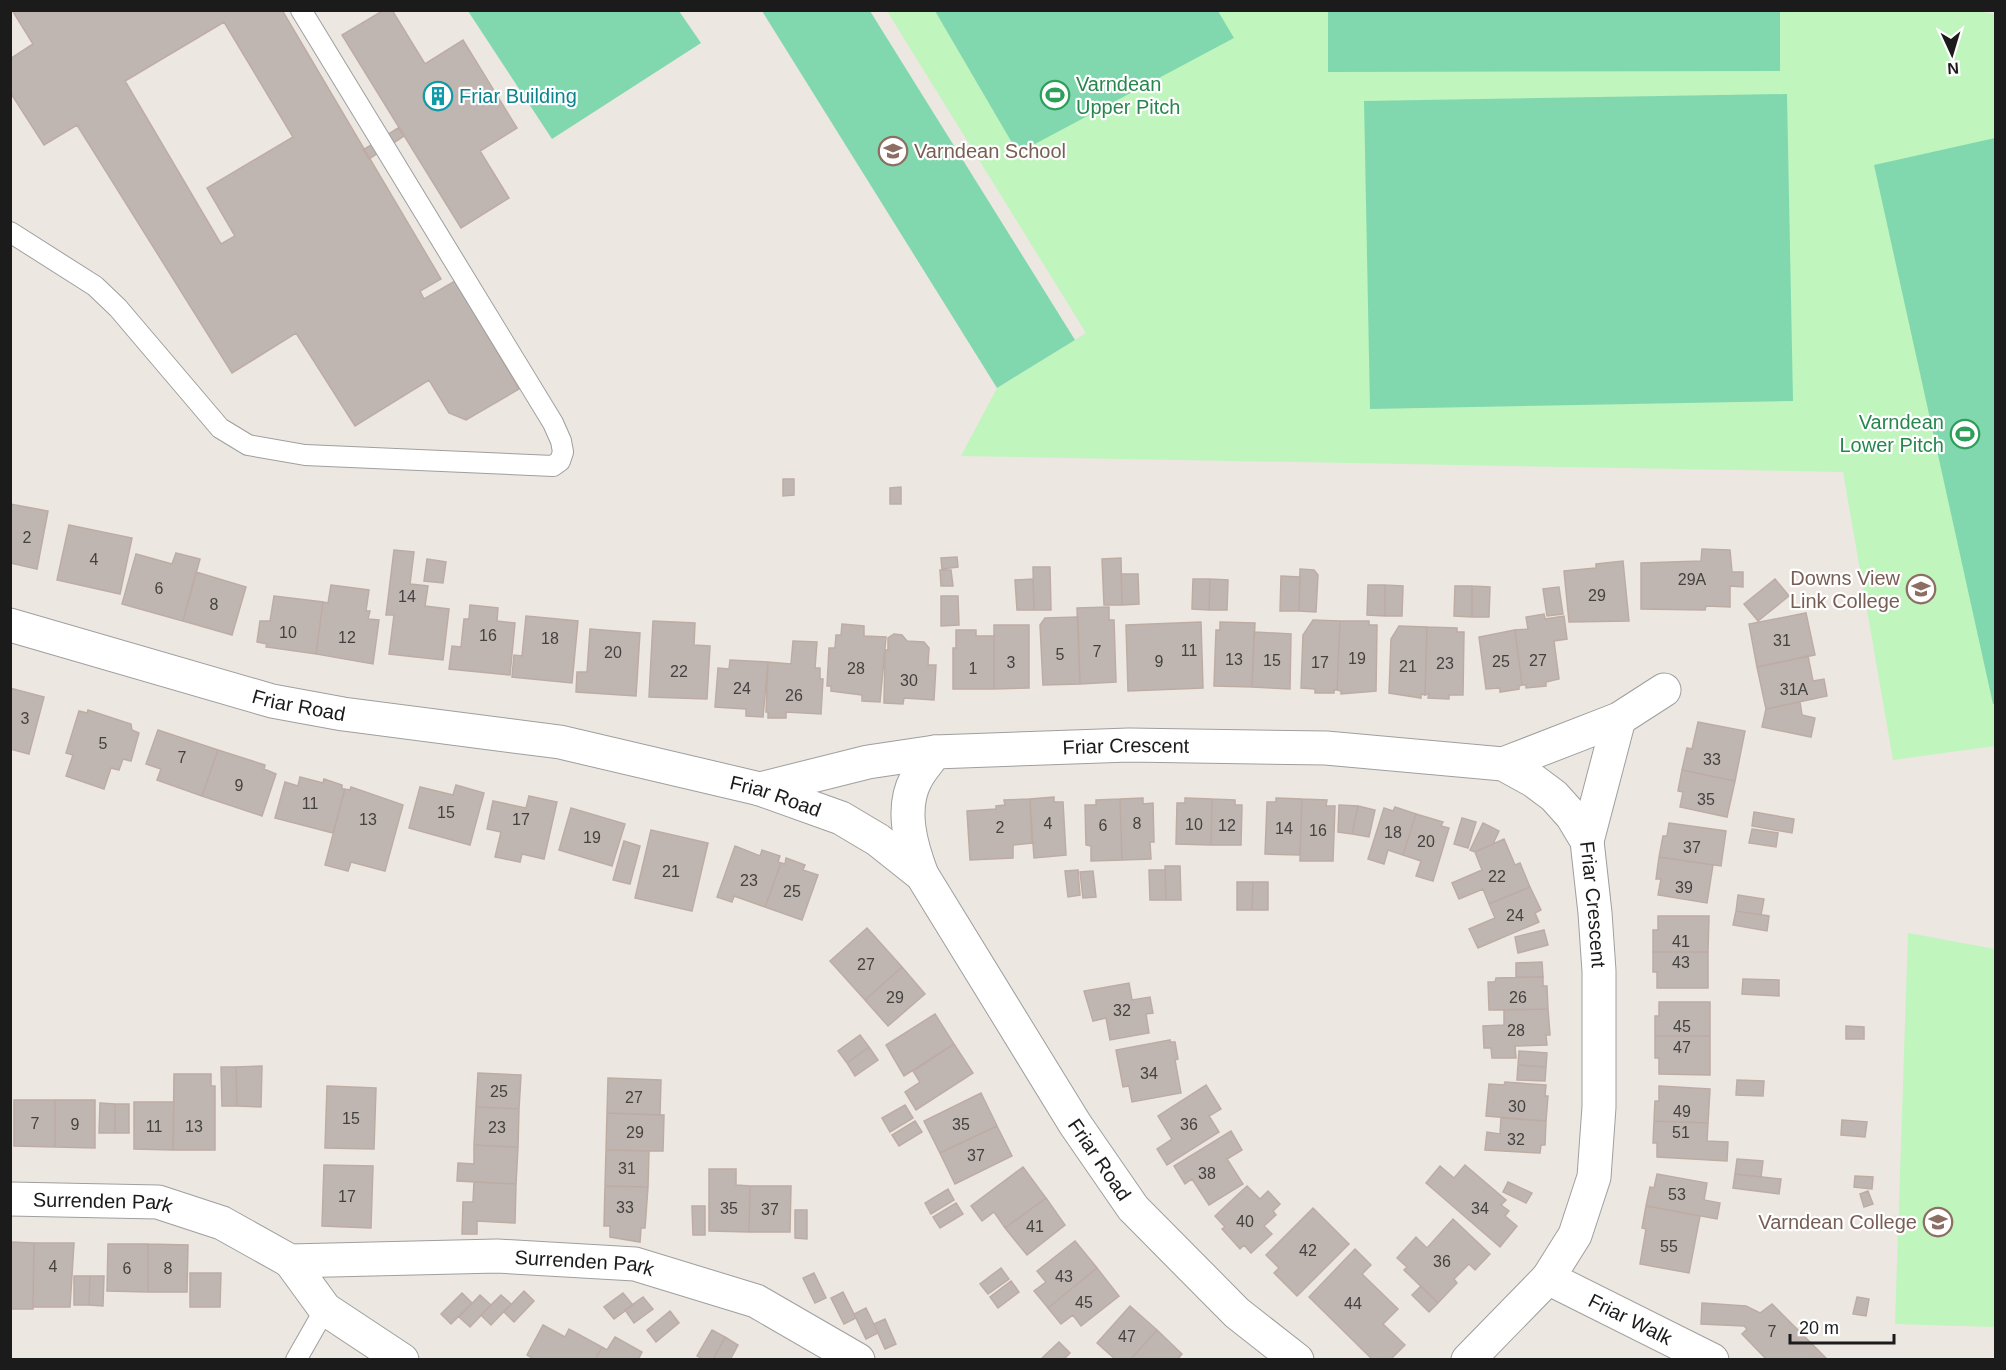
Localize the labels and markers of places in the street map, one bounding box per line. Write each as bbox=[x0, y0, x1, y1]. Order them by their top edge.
place label: Varndean Upper Pitch bbox=[1076, 73, 1181, 118]
sports icon: Varndean Upper Pitch bbox=[1039, 79, 1071, 111]
building icon: Friar Building bbox=[422, 80, 454, 112]
place label: Friar Building bbox=[459, 85, 577, 107]
school or university icon: Varndean School bbox=[877, 135, 909, 167]
place label: Varndean School bbox=[914, 140, 1066, 162]
place label: Varndean Lower Pitch bbox=[1840, 411, 1944, 456]
sports icon: Varndean Lower Pitch bbox=[1949, 418, 1981, 450]
place label: Downs View Link College bbox=[1790, 567, 1901, 612]
school or university icon: Downs View Link College bbox=[1905, 573, 1937, 605]
school or university icon: Varndean College bbox=[1922, 1206, 1954, 1238]
place label: Varndean College bbox=[1758, 1211, 1917, 1233]

